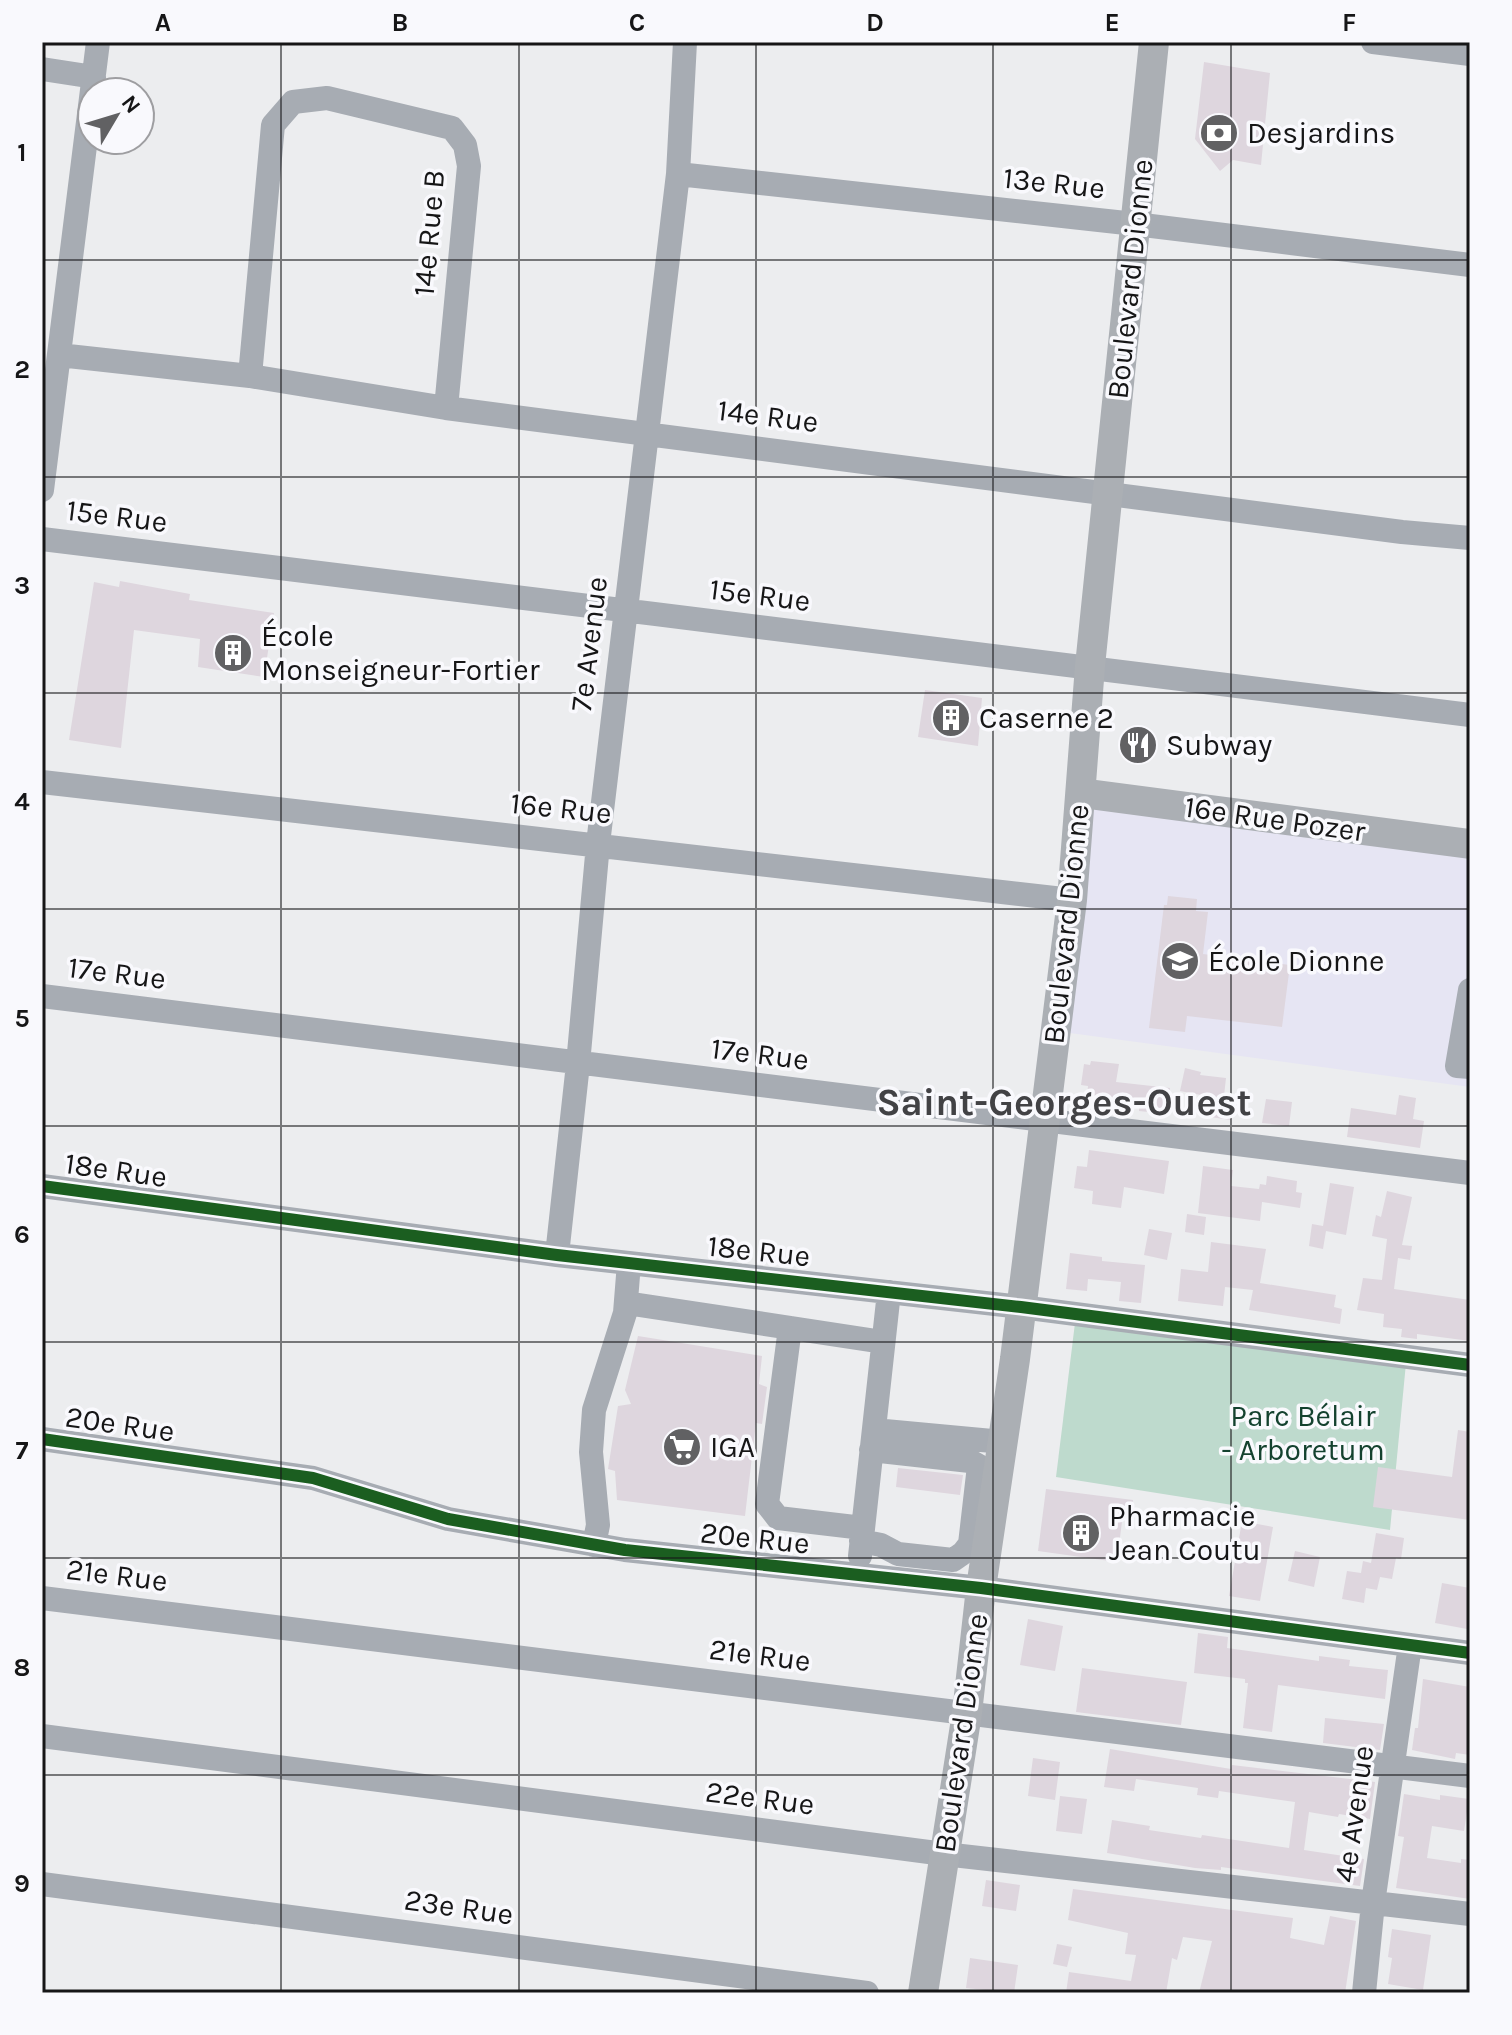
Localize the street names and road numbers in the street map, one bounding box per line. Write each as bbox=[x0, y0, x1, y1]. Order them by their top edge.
street label: Boulevard Dionne bbox=[1099, 157, 1161, 401]
street label: 13e Rue bbox=[1001, 160, 1107, 206]
street label: 14e Rue B bbox=[406, 168, 452, 298]
street label: 14e Rue bbox=[716, 392, 820, 440]
street label: 15e Rue bbox=[65, 492, 169, 540]
street label: 15e Rue bbox=[708, 571, 812, 619]
street label: 7e Avenue bbox=[563, 575, 615, 713]
street label: 16e Rue bbox=[509, 785, 613, 831]
street label: 16e Rue Pozer bbox=[1182, 788, 1368, 850]
street label: Boulevard Dionne bbox=[1035, 802, 1097, 1046]
street label: 17e Rue bbox=[66, 949, 168, 997]
street label: 17e Rue bbox=[709, 1030, 811, 1078]
street label: 18e Rue bbox=[63, 1145, 169, 1195]
street label: 18e Rue bbox=[706, 1228, 812, 1274]
street label: 20e Rue bbox=[63, 1399, 177, 1449]
street label: 20e Rue bbox=[699, 1514, 811, 1562]
street label: 21e Rue bbox=[64, 1551, 170, 1599]
street label: Boulevard Dionne bbox=[926, 1611, 996, 1855]
street label: 21e Rue bbox=[707, 1631, 813, 1679]
street label: 4e Avenue bbox=[1327, 1743, 1381, 1885]
street label: 22e Rue bbox=[704, 1773, 816, 1823]
street label: 23e Rue bbox=[402, 1882, 516, 1932]

